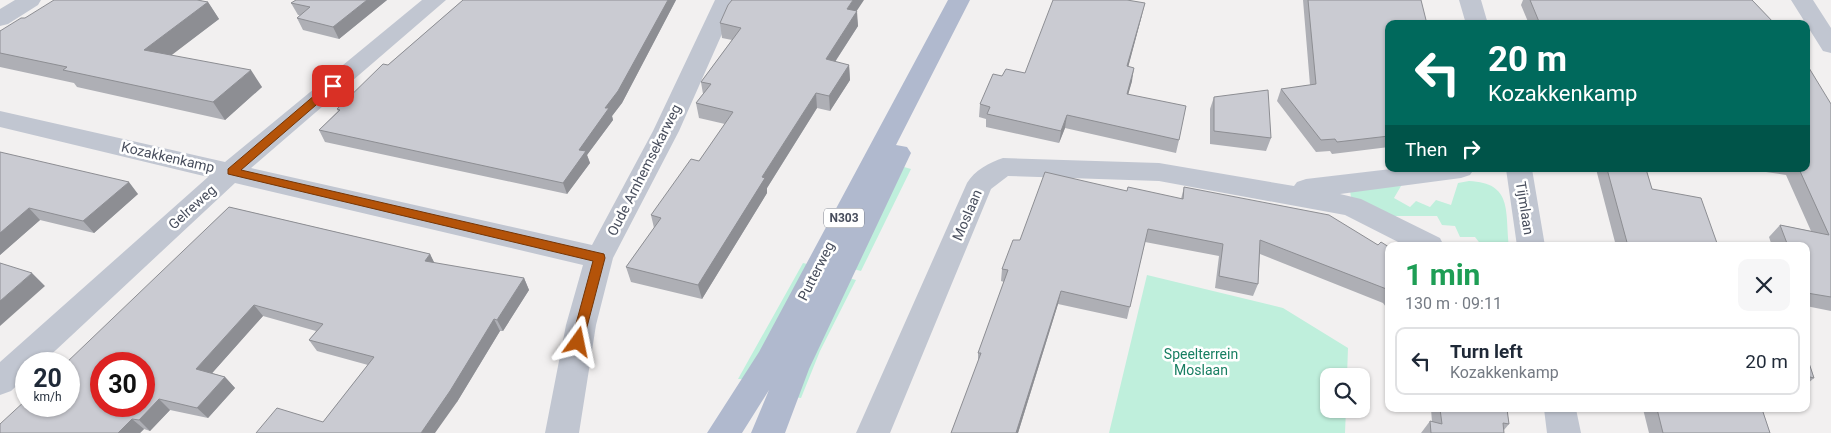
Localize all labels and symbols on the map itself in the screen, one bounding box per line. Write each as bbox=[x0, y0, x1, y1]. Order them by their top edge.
pin bbox=[312, 65, 354, 107]
street label: Oude Arnhemsekarweg bbox=[604, 102, 684, 238]
street label: Kozakkenkamp bbox=[120, 139, 216, 176]
street label: Tijmlaan bbox=[1513, 180, 1537, 236]
street label: Gelreweg bbox=[165, 182, 219, 232]
street label: Moslaan bbox=[949, 187, 985, 243]
road number: N303 bbox=[824, 208, 864, 228]
street label: Putterweg bbox=[794, 239, 838, 303]
position arrow bbox=[551, 315, 603, 367]
park label: Speelterrein Moslaan bbox=[1164, 346, 1238, 378]
speed limit sign: 30 bbox=[90, 352, 155, 417]

